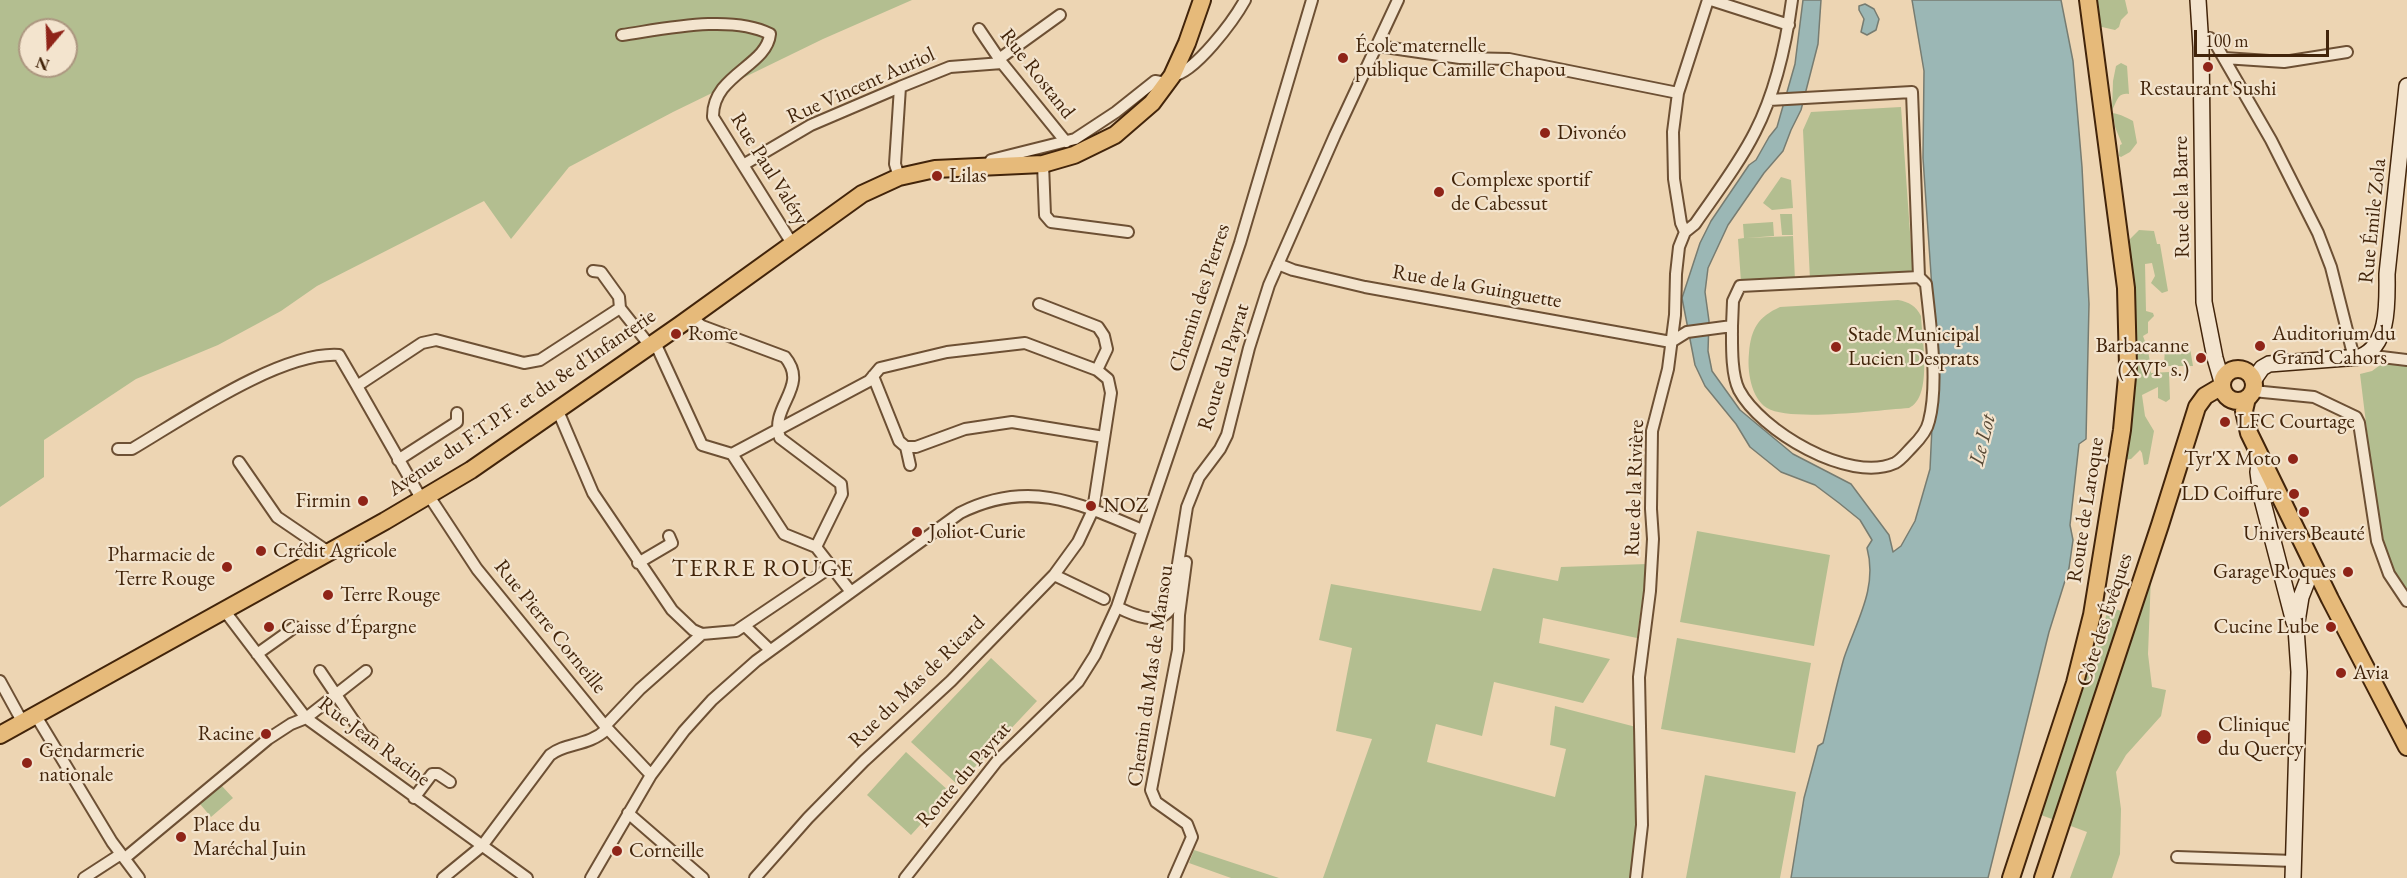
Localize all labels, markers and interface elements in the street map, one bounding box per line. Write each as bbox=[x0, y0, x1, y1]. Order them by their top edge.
north arrow bbox=[18, 18, 78, 78]
scale bar bbox=[2197, 18, 2332, 56]
street label: Rue Rostand bbox=[994, 24, 1080, 124]
text: 100 m bbox=[2205, 29, 2249, 52]
place label: École maternelle publique Camille Chapou bbox=[1355, 33, 1566, 83]
street label: Rue Vincent Auriol bbox=[783, 42, 939, 130]
marker: École maternelle publique Camille Chapou bbox=[1336, 51, 1350, 65]
text: N bbox=[33, 52, 52, 76]
marker: Restaurant Sushi bbox=[2201, 60, 2215, 74]
place label: Restaurant Sushi bbox=[2140, 76, 2276, 102]
street label: Rue Paul Valéry bbox=[725, 108, 813, 230]
place label: Divonéo bbox=[1557, 120, 1627, 146]
marker: Divonéo bbox=[1538, 126, 1552, 140]
street label: Rue de la Barre bbox=[2168, 136, 2196, 258]
street label: Rue Émile Zola bbox=[2354, 157, 2392, 285]
place label: Lilas bbox=[949, 163, 987, 189]
place label: Complexe sportif de Cabessut bbox=[1451, 167, 1591, 217]
marker: Lilas bbox=[930, 169, 944, 183]
marker: Complexe sportif de Cabessut bbox=[1432, 185, 1446, 199]
street label: Chemin des Pierres bbox=[1164, 221, 1236, 375]
street label: Rue de la Guinguette bbox=[1390, 260, 1564, 314]
street label: Route du Payrat bbox=[1193, 301, 1255, 433]
street label: Avenue du F.T.P.F. et du 8e d'Infanterie bbox=[383, 304, 661, 502]
place label: Rome bbox=[688, 321, 738, 347]
place label: Auditorium du Grand Cahors bbox=[2272, 321, 2396, 371]
place label: Stade Municipal Lucien Desprats bbox=[1848, 322, 1980, 372]
marker: Rome bbox=[669, 327, 683, 341]
place label: Barbacanne (XVI° s.) bbox=[2096, 333, 2189, 383]
marker: Auditorium du Grand Cahors bbox=[2253, 339, 2267, 353]
marker: Stade Municipal Lucien Desprats bbox=[1829, 340, 1843, 354]
marker: Barbacanne (XVI° s.) bbox=[2194, 351, 2208, 365]
place label: LFC Courtage bbox=[2237, 409, 2355, 435]
water label: Le Lot bbox=[1964, 411, 2002, 469]
marker: LFC Courtage bbox=[2218, 415, 2232, 429]
street label: Rue de la Rivière bbox=[1620, 419, 1650, 557]
street label: Route de Laroque bbox=[2062, 436, 2110, 584]
place label: Tyr'X Moto bbox=[2184, 446, 2281, 472]
marker: Tyr'X Moto bbox=[2286, 452, 2300, 466]
place label: LD Coiffure bbox=[2181, 481, 2282, 507]
marker: LD Coiffure bbox=[2287, 487, 2301, 501]
place label: Firmin bbox=[296, 488, 351, 514]
place label: NOZ bbox=[1103, 493, 1148, 519]
marker: Firmin bbox=[356, 494, 370, 508]
marker: NOZ bbox=[1084, 499, 1098, 513]
marker: Univers Beauté bbox=[2297, 505, 2311, 519]
place label: Joliot-Curie bbox=[929, 519, 1025, 545]
place label: Univers Beauté bbox=[2243, 521, 2365, 547]
marker: Joliot-Curie bbox=[910, 525, 924, 539]
place label: Crédit Agricole bbox=[273, 538, 397, 564]
place label: Pharmacie de Terre Rouge bbox=[108, 542, 215, 592]
marker: Crédit Agricole bbox=[254, 544, 268, 558]
street label: Côte des Évêques bbox=[2072, 550, 2138, 690]
street label: Rue Pierre Corneille bbox=[488, 555, 612, 699]
district label: TERRE ROUGE bbox=[672, 555, 854, 583]
place label: Garage Roques bbox=[2213, 559, 2336, 585]
marker: Pharmacie de Terre Rouge bbox=[220, 560, 234, 574]
street label: Chemin du Mas de Mansou bbox=[1123, 563, 1179, 789]
marker: Garage Roques bbox=[2341, 565, 2355, 579]
place label: Terre Rouge bbox=[340, 582, 440, 608]
marker: Terre Rouge bbox=[321, 588, 335, 602]
street label: Rue du Mas de Ricard bbox=[844, 611, 990, 753]
place label: Caisse d'Épargne bbox=[281, 614, 416, 640]
place label: Cucine Lube bbox=[2214, 614, 2319, 640]
marker: Caisse d'Épargne bbox=[262, 620, 276, 634]
marker: Cucine Lube bbox=[2324, 620, 2338, 634]
place label: Avia bbox=[2353, 660, 2389, 686]
marker: Avia bbox=[2334, 666, 2348, 680]
street label: Rue Jean Racine bbox=[313, 692, 435, 792]
place label: Clinique du Quercy bbox=[2218, 712, 2304, 762]
street label: Route du Payrat bbox=[911, 717, 1017, 833]
place label: Racine bbox=[198, 721, 254, 747]
marker: Racine bbox=[259, 727, 273, 741]
marker: Clinique du Quercy bbox=[2195, 728, 2213, 746]
place label: Gendarmerie nationale bbox=[39, 738, 144, 788]
marker: Gendarmerie nationale bbox=[20, 756, 34, 770]
place label: Place du Maréchal Juin bbox=[193, 812, 306, 862]
marker: Place du Maréchal Juin bbox=[174, 830, 188, 844]
place label: Corneille bbox=[629, 838, 704, 864]
marker: Corneille bbox=[610, 844, 624, 858]

